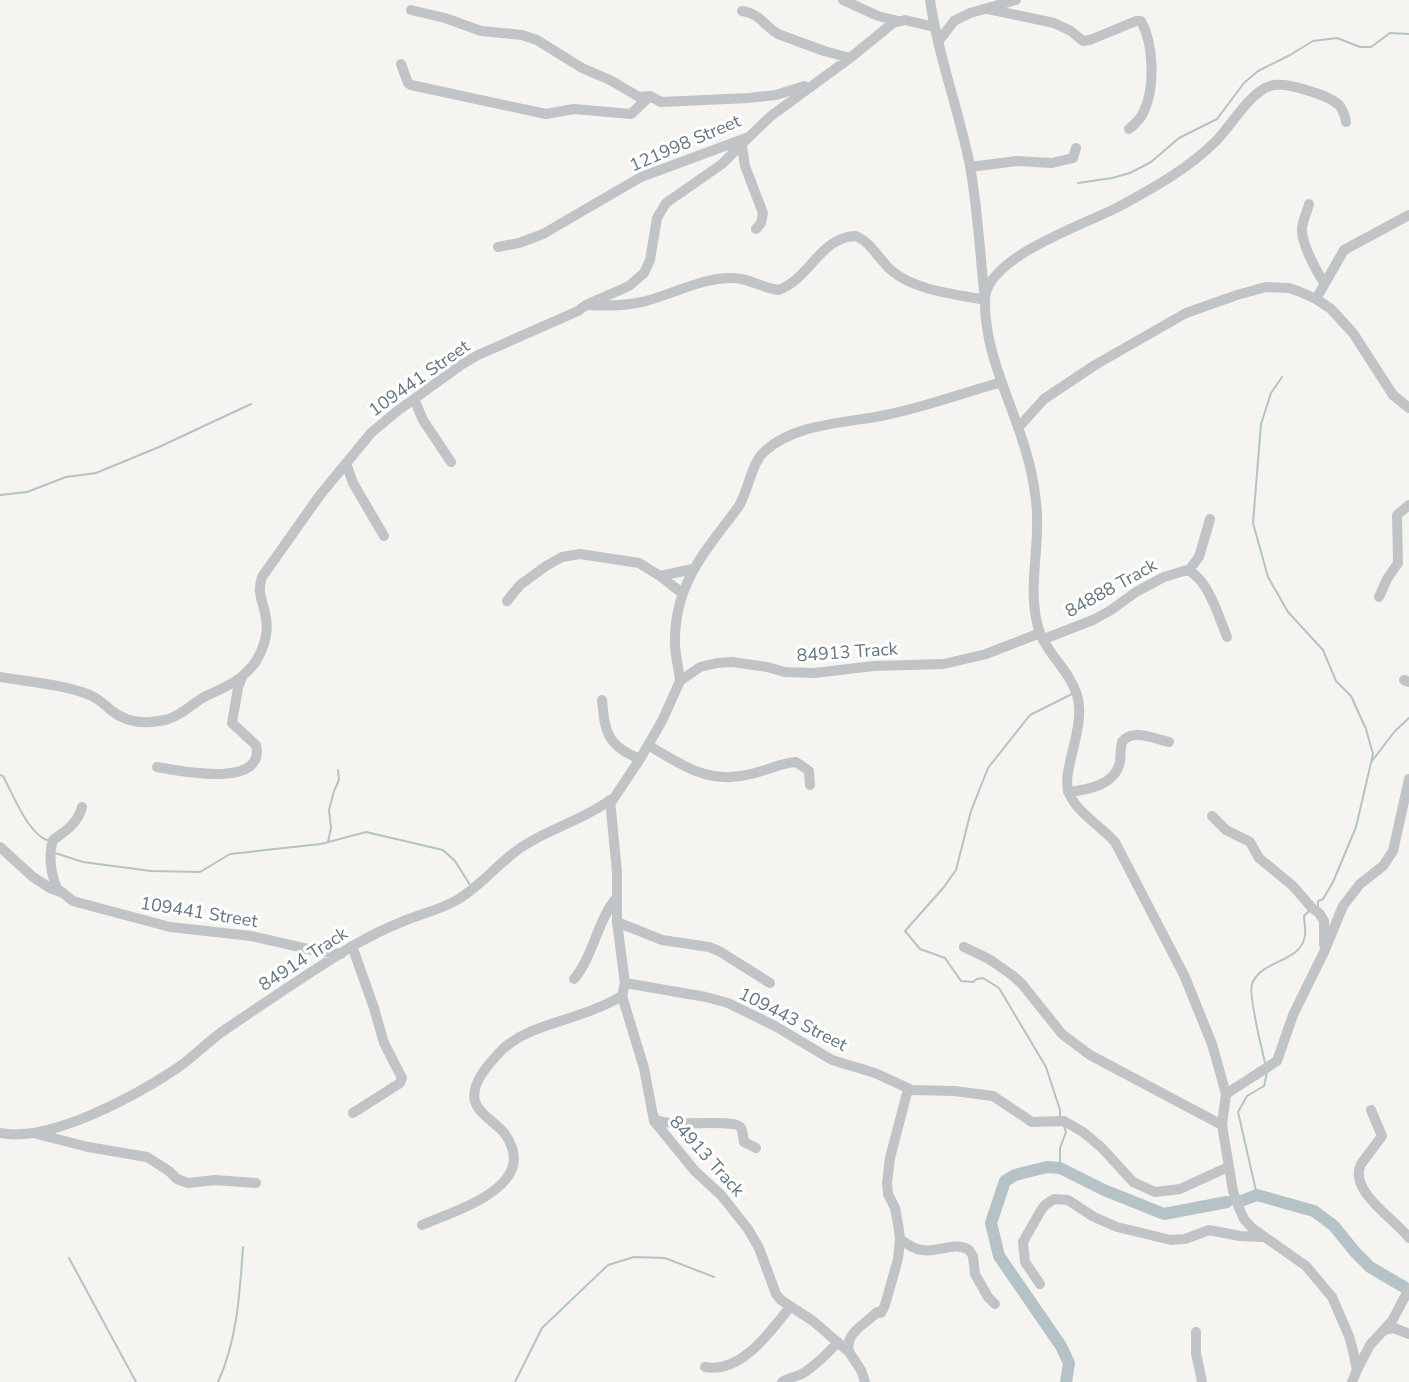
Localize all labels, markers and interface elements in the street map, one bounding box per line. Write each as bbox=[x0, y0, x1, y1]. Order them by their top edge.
street label: 121998 Street bbox=[626, 109, 745, 177]
street label: 109441 Street bbox=[364, 334, 475, 422]
street label: 84888 Track bbox=[1061, 552, 1162, 623]
street label: 84913 Track bbox=[796, 636, 899, 668]
street label: 109441 Street bbox=[139, 891, 260, 933]
street label: 84914 Track bbox=[254, 921, 353, 997]
street label: 109443 Street bbox=[735, 981, 852, 1057]
street label: 84913 Track bbox=[664, 1110, 750, 1202]

